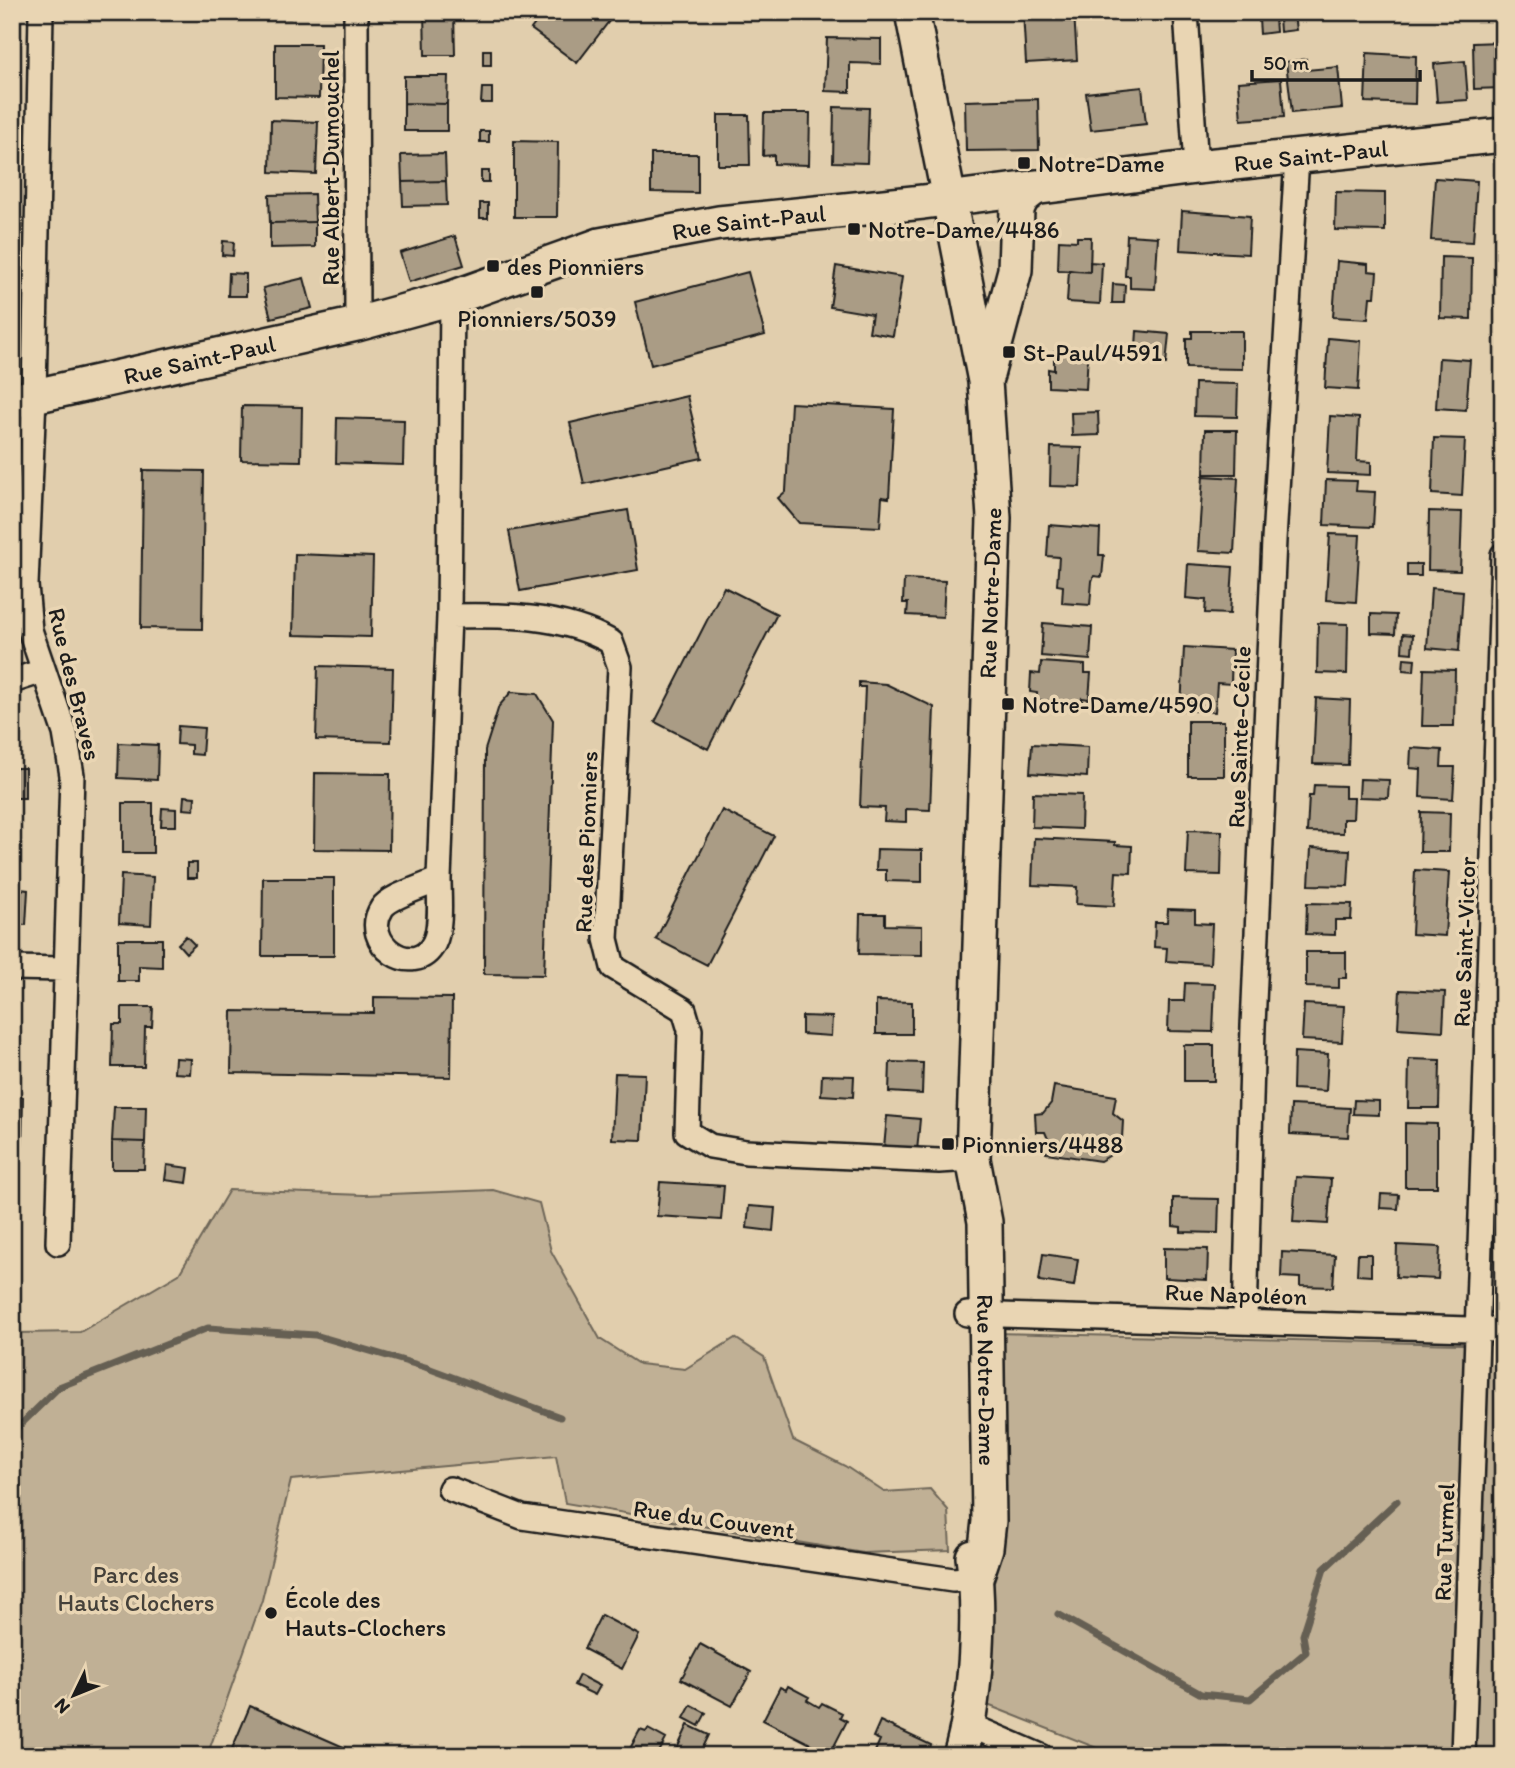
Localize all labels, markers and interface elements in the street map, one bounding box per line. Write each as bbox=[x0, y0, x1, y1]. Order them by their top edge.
scale bar bbox=[1252, 38, 1420, 82]
street label: Rue Albert-Dumouchel bbox=[316, 50, 345, 286]
text: 50 m bbox=[1263, 50, 1310, 75]
street label: Rue Saint-Paul bbox=[1232, 133, 1390, 177]
place label: Notre-Dame bbox=[1038, 149, 1165, 178]
marker: Notre-Dame bbox=[1016, 155, 1032, 171]
street label: Rue Saint-Paul bbox=[670, 198, 827, 246]
place label: Notre-Dame/4486 bbox=[868, 215, 1060, 244]
marker: Notre-Dame/4486 bbox=[846, 221, 862, 237]
place label: des Pionniers bbox=[507, 252, 644, 281]
marker: des Pionniers bbox=[485, 258, 501, 274]
marker: Pionniers/5039 bbox=[529, 284, 545, 300]
place label: Pionniers/5039 bbox=[457, 304, 617, 333]
street label: Rue Saint-Paul bbox=[121, 328, 278, 390]
place label: St-Paul/4591 bbox=[1023, 338, 1162, 367]
marker: St-Paul/4591 bbox=[1001, 344, 1017, 360]
street label: Rue Notre-Dame bbox=[973, 507, 1007, 679]
street label: Rue des Braves bbox=[42, 605, 108, 763]
street label: Rue Sainte-Cécile bbox=[1221, 645, 1257, 829]
place label: Notre-Dame/4590 bbox=[1022, 690, 1213, 719]
marker: Notre-Dame/4590 bbox=[1000, 696, 1016, 712]
street label: Rue des Pionniers bbox=[568, 751, 604, 933]
street label: Rue Saint-Victor bbox=[1447, 856, 1481, 1028]
place label: Pionniers/4488 bbox=[962, 1130, 1123, 1159]
marker: Pionniers/4488 bbox=[940, 1136, 956, 1152]
street label: Rue Napoléon bbox=[1164, 1277, 1308, 1311]
street label: Rue Notre-Dame bbox=[971, 1294, 1003, 1466]
street label: Rue Turmel bbox=[1427, 1482, 1461, 1602]
street label: Rue du Couvent bbox=[631, 1493, 797, 1545]
park label: Parc des Hauts Clochers bbox=[58, 1560, 214, 1617]
place label: École des Hauts-Clochers bbox=[285, 1585, 446, 1642]
marker: École des Hauts-Clochers bbox=[263, 1605, 279, 1621]
north arrow bbox=[38, 1660, 108, 1730]
text: N bbox=[49, 1694, 75, 1719]

